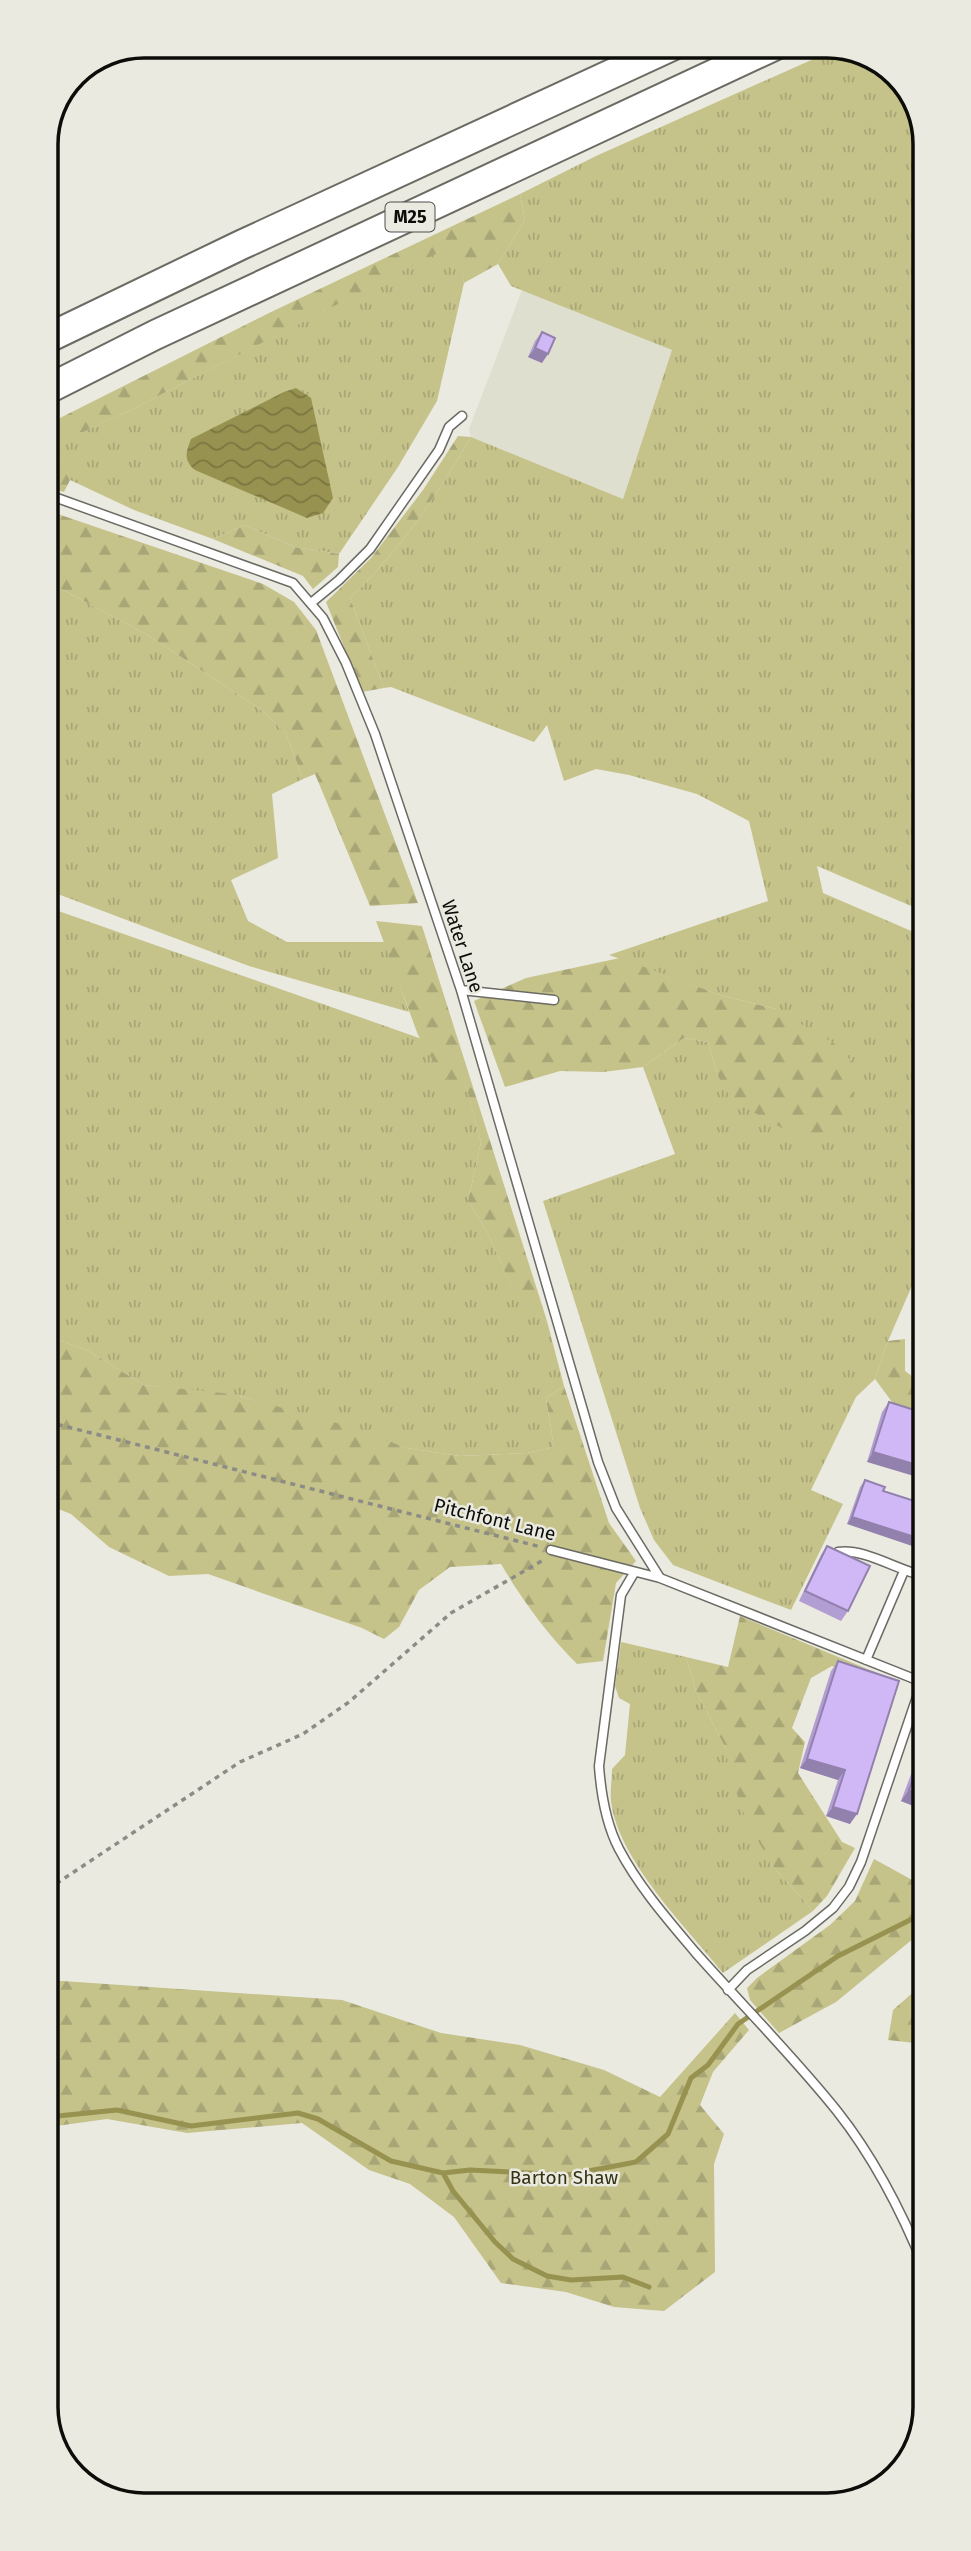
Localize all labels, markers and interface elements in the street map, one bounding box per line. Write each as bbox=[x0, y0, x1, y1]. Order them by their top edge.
road number: M25 bbox=[386, 202, 434, 232]
street label: Water Lane bbox=[437, 897, 488, 995]
street label: Pitchfont Lane bbox=[432, 1493, 558, 1546]
park label: Barton Shaw bbox=[510, 2166, 619, 2189]

